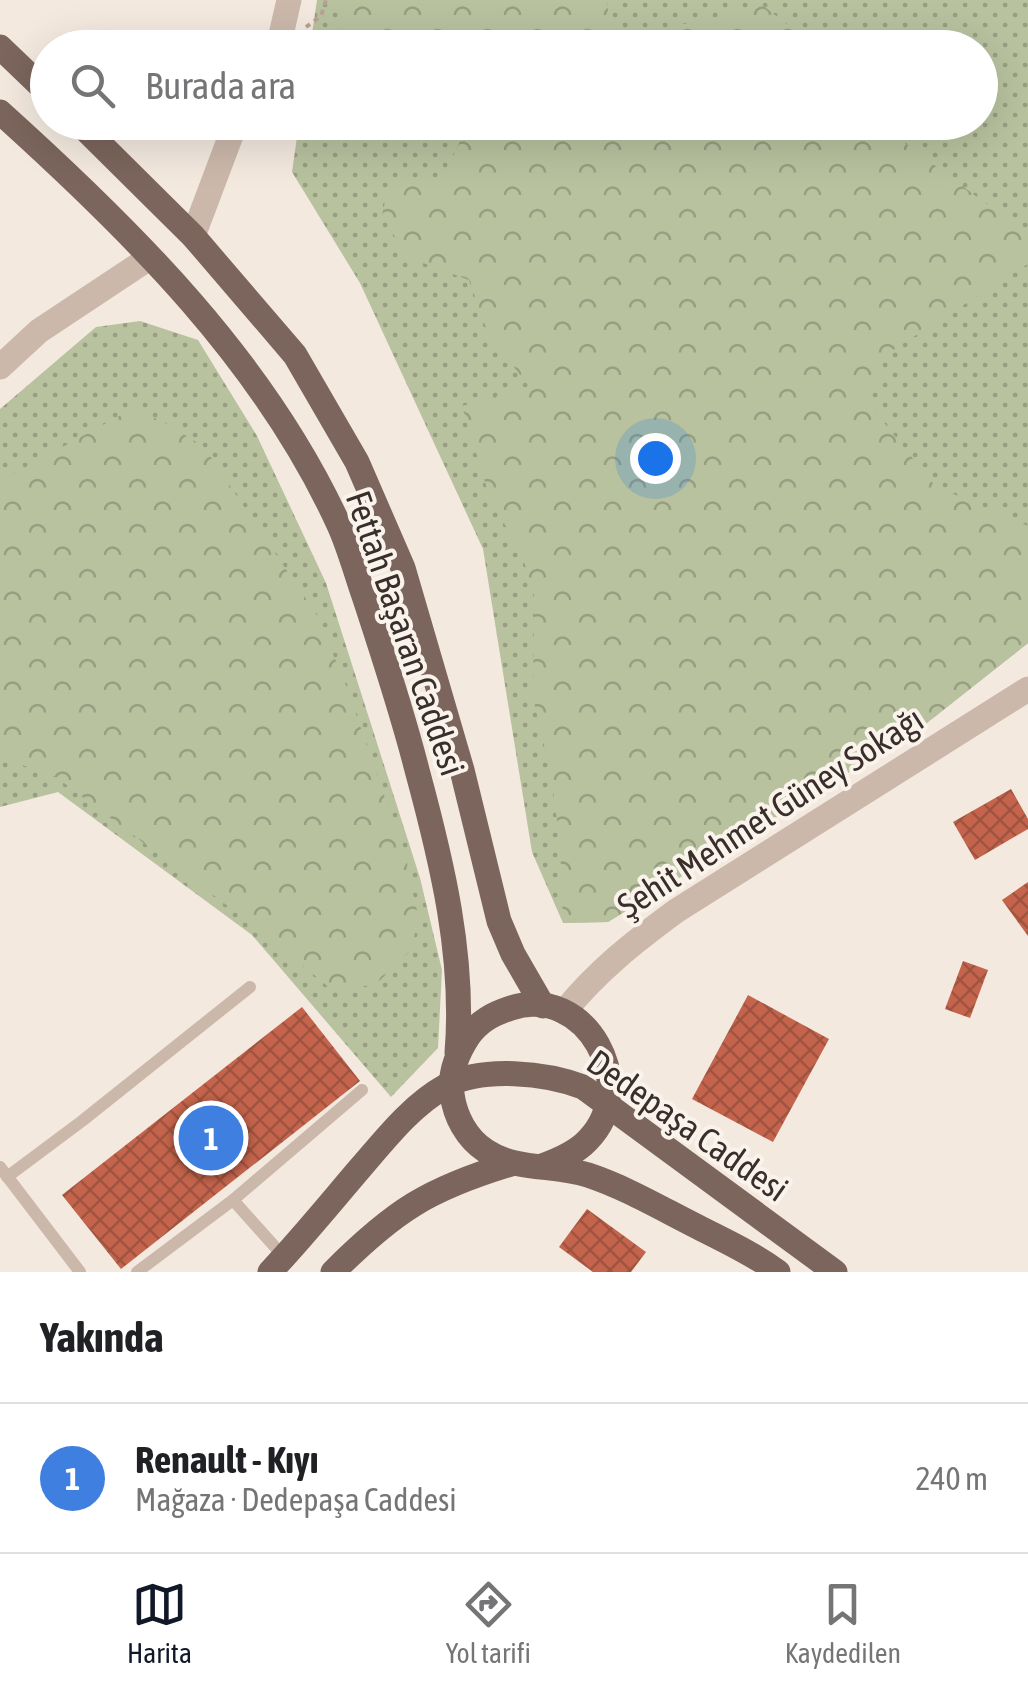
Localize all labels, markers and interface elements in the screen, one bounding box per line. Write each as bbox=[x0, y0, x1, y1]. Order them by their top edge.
search box bbox=[30, 30, 998, 140]
icon: search bbox=[65, 58, 120, 113]
text: Burada ara bbox=[145, 64, 296, 107]
your location bbox=[630, 433, 681, 484]
street label: Fettah Başaran Caddesi bbox=[339, 486, 473, 780]
street label: Şehit Mehmet Güney Sokağı bbox=[610, 698, 930, 926]
street label: Dedepaşa Caddesi bbox=[580, 1041, 796, 1209]
pin: 1 bbox=[178, 1100, 244, 1176]
text: Yakında bbox=[40, 1313, 163, 1361]
text: Renault - Kıyı bbox=[135, 1438, 318, 1481]
text: 1 bbox=[65, 1460, 80, 1497]
text: 240 m bbox=[915, 1460, 988, 1497]
text: Mağaza · Dedepaşa Caddesi bbox=[135, 1481, 457, 1518]
tab: Harita bbox=[127, 1577, 192, 1669]
tab: Yol tarifi bbox=[446, 1577, 531, 1669]
tab: Kaydedilen bbox=[785, 1577, 901, 1669]

